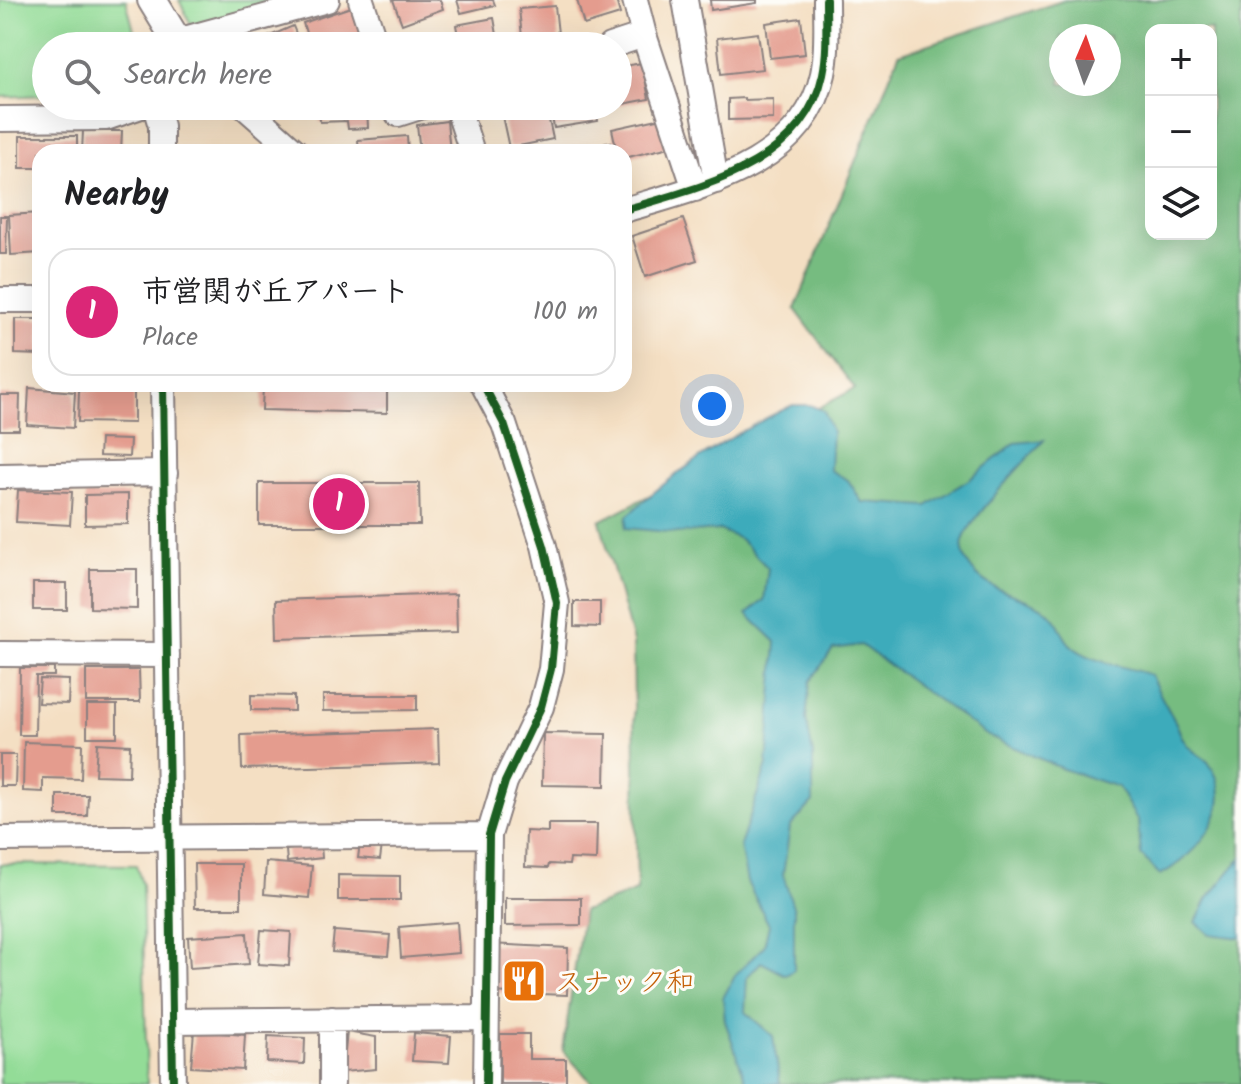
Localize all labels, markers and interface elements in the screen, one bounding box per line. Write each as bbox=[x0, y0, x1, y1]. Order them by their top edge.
north arrow bbox=[1049, 24, 1121, 96]
map controls bbox=[1145, 24, 1217, 240]
button: + bbox=[1145, 24, 1217, 96]
search box bbox=[32, 32, 632, 120]
text: Search here bbox=[124, 52, 272, 100]
icon: search bbox=[60, 54, 104, 98]
button: − bbox=[1145, 96, 1217, 168]
button: layers bbox=[1145, 168, 1217, 240]
text: Nearby bbox=[64, 169, 169, 223]
text: 市営関が丘アパート bbox=[142, 269, 410, 317]
text: 1 bbox=[88, 291, 96, 333]
text: 100 m bbox=[533, 291, 598, 333]
text: Place bbox=[142, 317, 198, 359]
your location bbox=[692, 386, 732, 426]
pin: 1 bbox=[313, 474, 365, 534]
restaurant icon: スナック和 bbox=[500, 957, 548, 1005]
place label: スナック和 bbox=[555, 961, 694, 1006]

